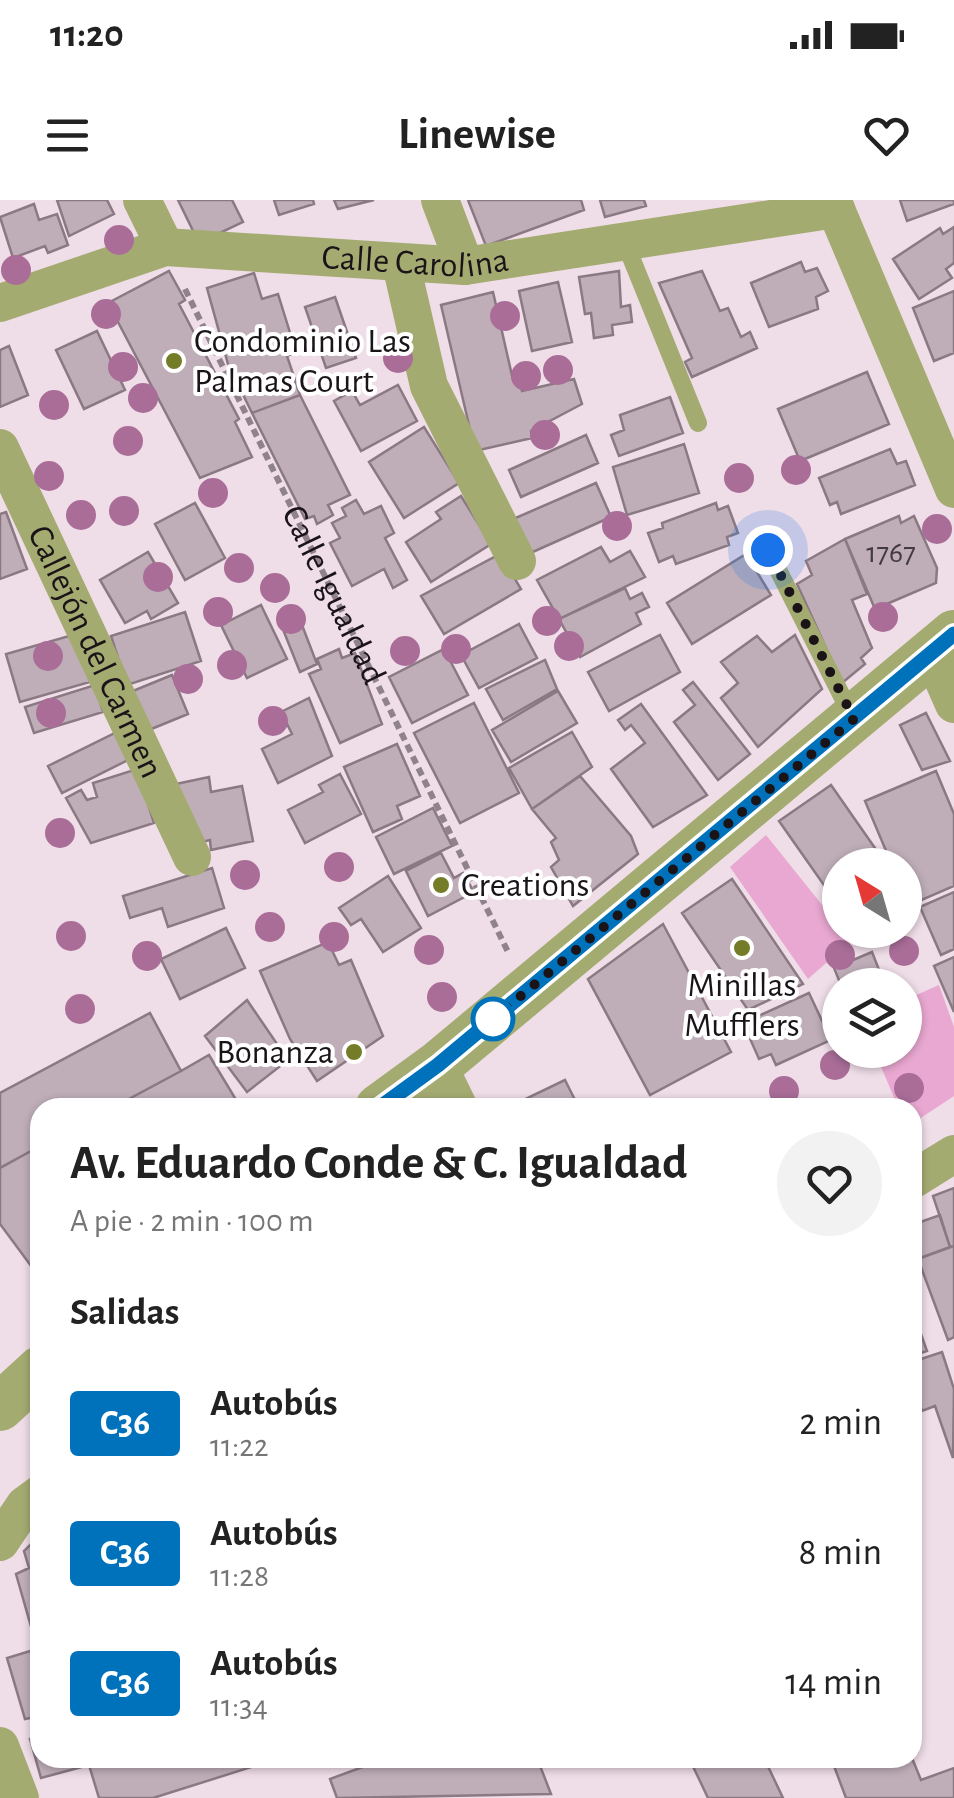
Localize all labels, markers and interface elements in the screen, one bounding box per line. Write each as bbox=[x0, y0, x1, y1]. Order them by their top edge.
text: 11:20 bbox=[50, 16, 124, 54]
icon: menu bbox=[40, 108, 95, 163]
icon: heart bbox=[859, 108, 914, 163]
text: Linewise bbox=[398, 112, 556, 157]
street label: Calle Carolina bbox=[321, 239, 511, 284]
place label: Condominio Las Palmas Court bbox=[194, 324, 411, 399]
marker: Condominio Las Palmas Court bbox=[163, 350, 185, 372]
street label: Calle Igualdad bbox=[276, 500, 392, 690]
street label: Callejón del Carmen bbox=[22, 520, 170, 783]
your location bbox=[743, 525, 793, 575]
house number: 1767 bbox=[866, 538, 916, 568]
north arrow bbox=[822, 848, 922, 948]
map controls bbox=[822, 848, 922, 1068]
place label: Creations bbox=[461, 868, 590, 903]
marker: Creations bbox=[430, 874, 452, 896]
marker: Minillas Mufflers bbox=[731, 937, 753, 959]
place label: Minillas Mufflers bbox=[684, 968, 800, 1043]
button: layers bbox=[822, 968, 922, 1068]
unlabelled marker bbox=[472, 998, 514, 1040]
place label: Bonanza bbox=[216, 1035, 334, 1070]
marker: Bonanza bbox=[343, 1041, 365, 1063]
button: heart bbox=[777, 1131, 882, 1236]
text: Av. Eduardo Conde & C. Igualdad bbox=[70, 1140, 688, 1188]
text: A pie · 2 min · 100 m bbox=[70, 1205, 314, 1237]
text: Salidas bbox=[70, 1294, 179, 1332]
text: Autobús bbox=[210, 1385, 338, 1423]
text: 2 min bbox=[799, 1404, 882, 1442]
text: C36 bbox=[100, 1406, 150, 1441]
text: 11:22 bbox=[210, 1430, 268, 1462]
text: Autobús bbox=[210, 1515, 338, 1553]
text: 8 min bbox=[799, 1534, 882, 1572]
text: C36 bbox=[100, 1536, 150, 1571]
text: 11:28 bbox=[210, 1560, 269, 1592]
text: Autobús bbox=[210, 1645, 338, 1683]
text: 14 min bbox=[785, 1664, 882, 1702]
text: C36 bbox=[100, 1666, 150, 1701]
text: 11:34 bbox=[210, 1690, 268, 1722]

